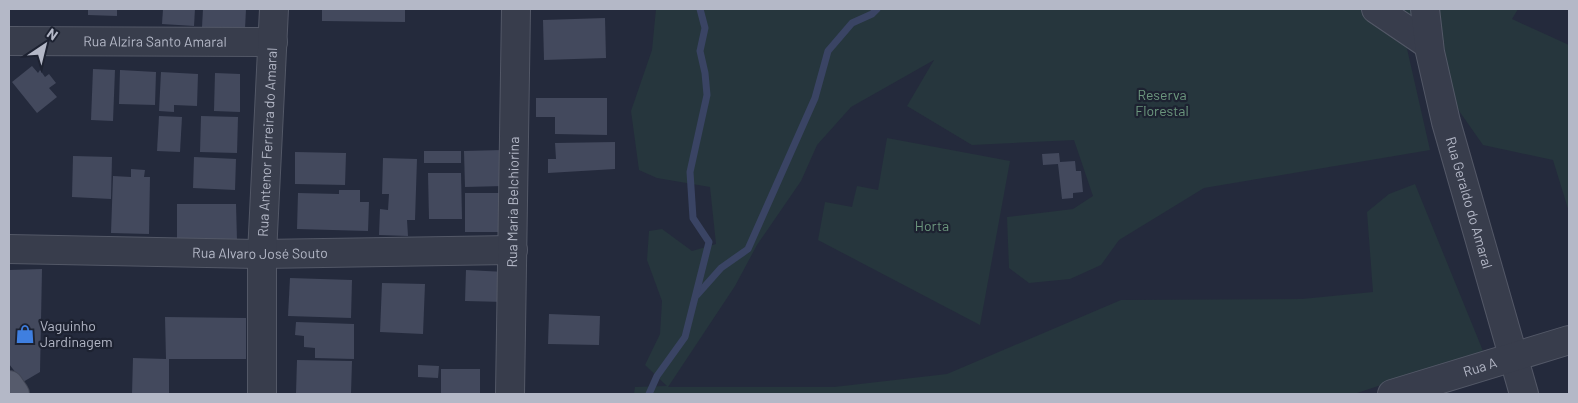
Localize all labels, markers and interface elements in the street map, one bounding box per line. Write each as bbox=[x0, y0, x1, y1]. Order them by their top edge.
north arrow bbox=[20, 20, 70, 70]
text: N bbox=[44, 24, 61, 44]
street label: Rua Alzira Santo Amaral bbox=[83, 32, 227, 50]
street label: Rua Antenor Ferreira do Amaral bbox=[254, 47, 280, 237]
park label: Reserva Florestal bbox=[1135, 86, 1189, 119]
street label: Rua Geraldo do Amaral bbox=[1443, 135, 1497, 270]
street label: Rua Maria Belchiorina bbox=[503, 136, 522, 268]
park label: Horta bbox=[915, 217, 949, 234]
street label: Rua Alvaro José Souto bbox=[192, 244, 328, 262]
place label: Vaguinho Jardinagem bbox=[40, 317, 113, 350]
shop icon: Vaguinho Jardinagem bbox=[14, 323, 36, 345]
street label: Rua A bbox=[1461, 353, 1499, 380]

